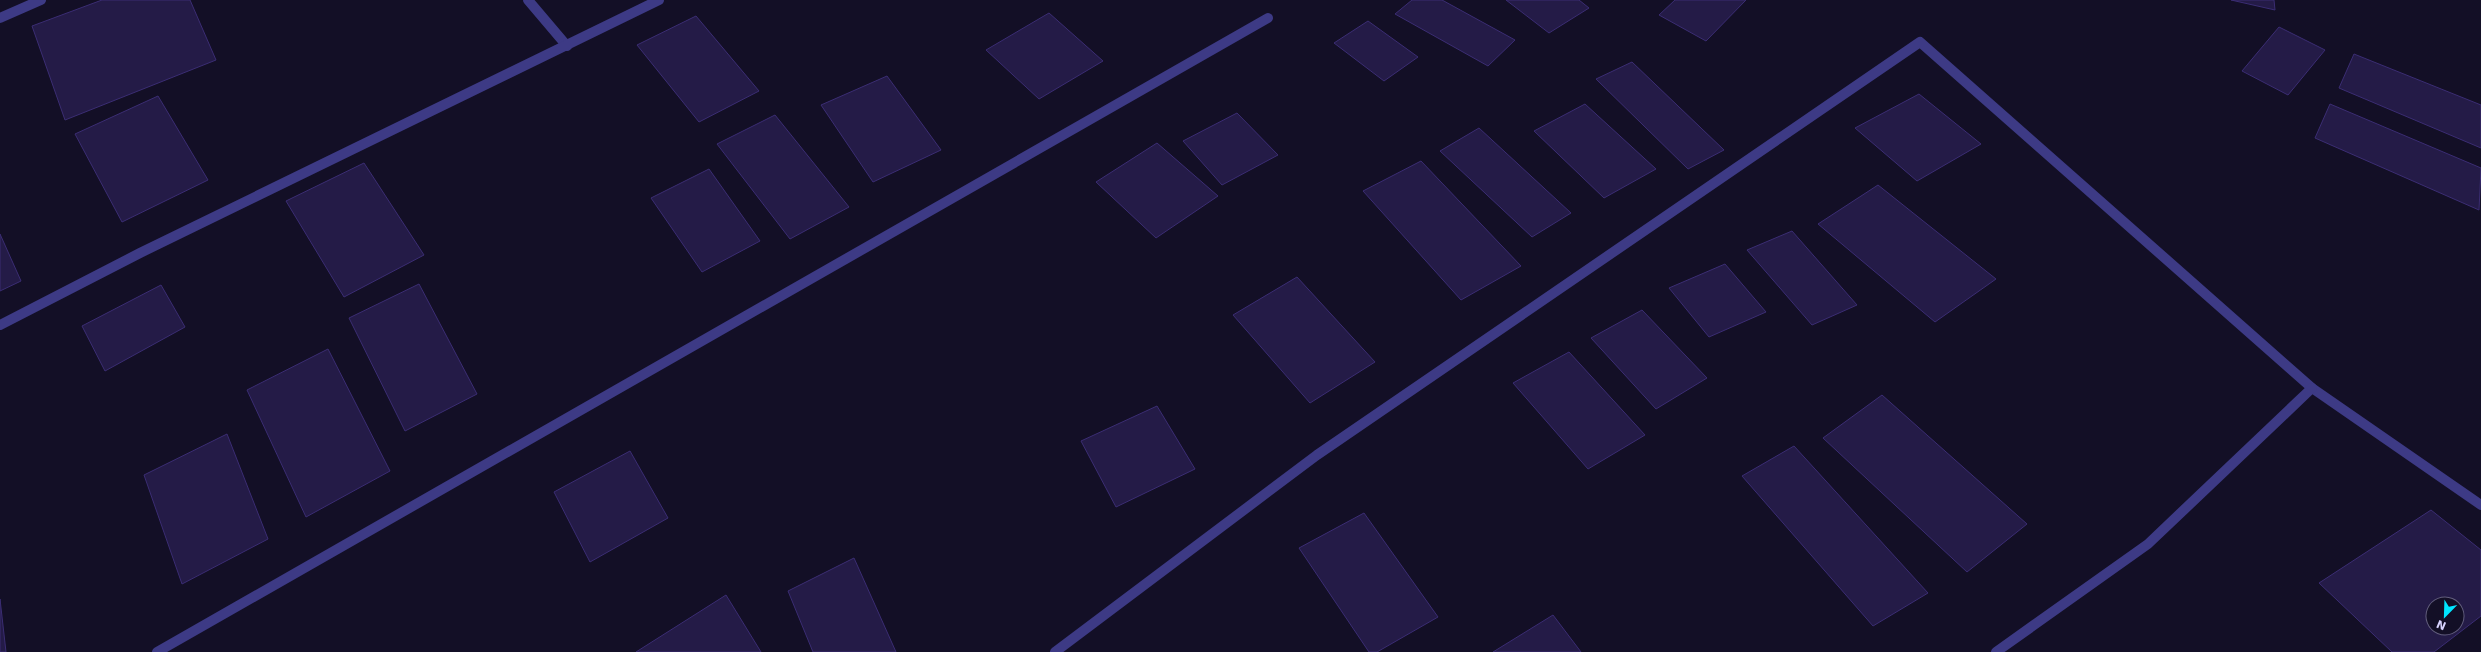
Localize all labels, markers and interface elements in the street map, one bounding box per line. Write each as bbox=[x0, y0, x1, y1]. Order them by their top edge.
north arrow bbox=[2425, 596, 2465, 636]
text: N bbox=[2435, 617, 2448, 633]

